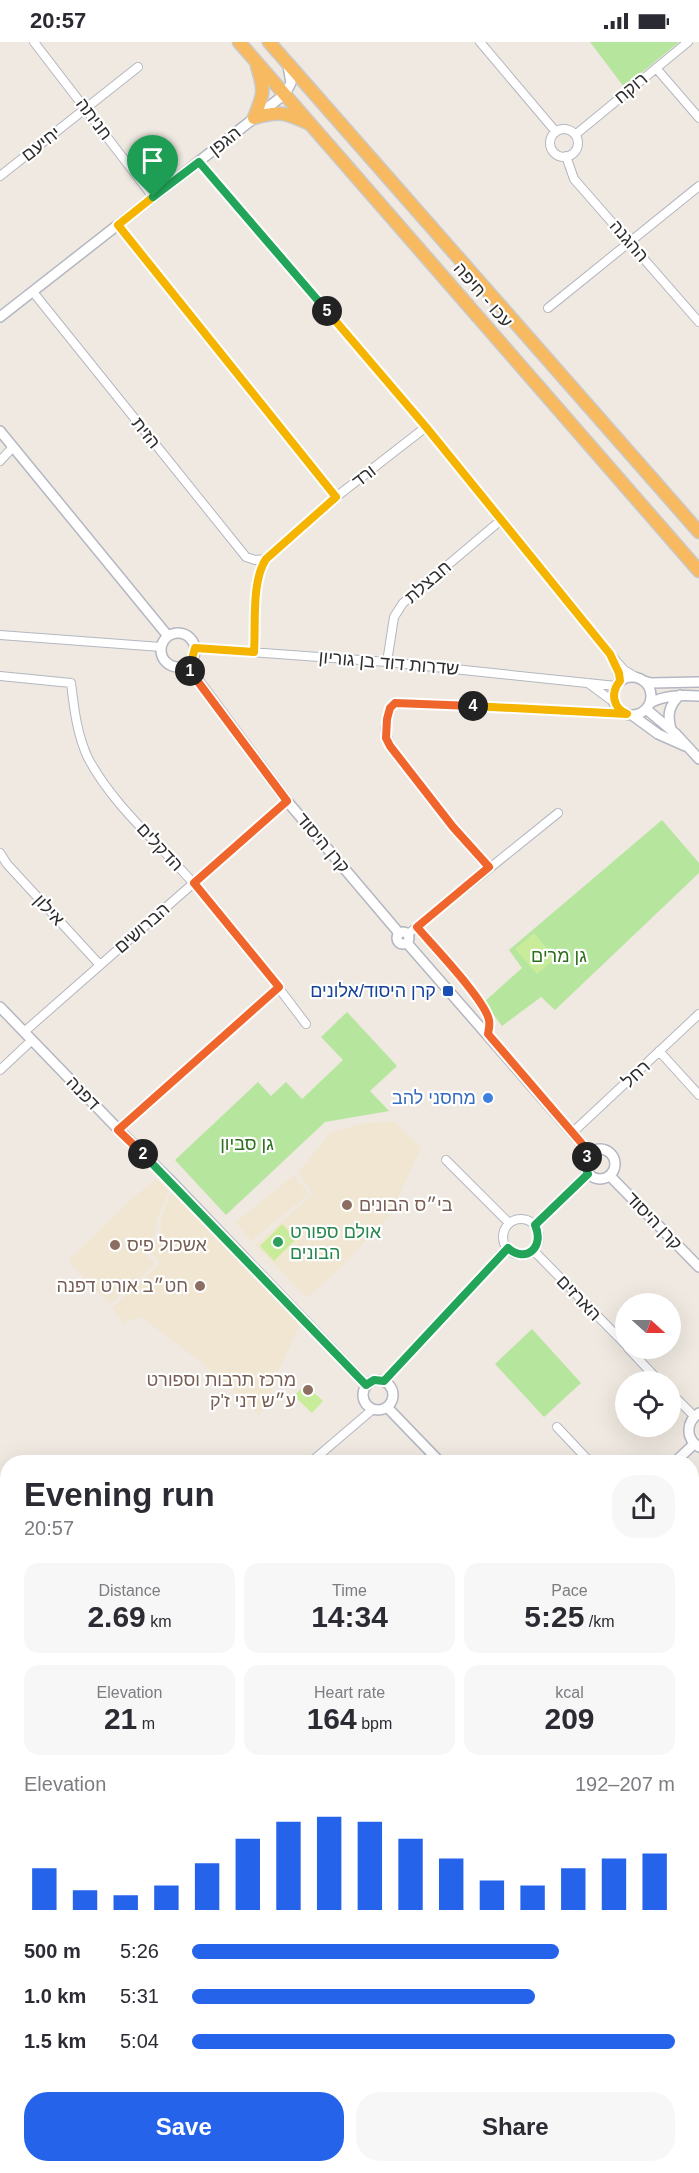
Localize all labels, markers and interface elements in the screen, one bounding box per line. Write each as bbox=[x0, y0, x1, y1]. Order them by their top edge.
text: 20:57 bbox=[30, 8, 86, 33]
street label: רוקח bbox=[610, 69, 652, 107]
street label: חניתה bbox=[72, 94, 116, 144]
street label: הגפן bbox=[205, 122, 245, 160]
street label: יחיעם bbox=[18, 123, 64, 165]
pin bbox=[127, 135, 178, 197]
icon: arrive bbox=[136, 144, 169, 177]
street label: ההגנה bbox=[605, 216, 653, 266]
street label: עכו - חיפה bbox=[449, 259, 517, 331]
pin: 5 bbox=[312, 296, 342, 326]
text: 5 bbox=[323, 302, 331, 319]
street label: הזית bbox=[128, 414, 164, 452]
street label: ורד bbox=[348, 461, 380, 491]
street label: חבצלת bbox=[401, 557, 455, 607]
street label: שדרות דוד בן גוריון bbox=[318, 647, 460, 679]
pin: 1 bbox=[175, 656, 205, 686]
text: 1 bbox=[186, 662, 194, 679]
pin: 4 bbox=[458, 691, 488, 721]
text: 4 bbox=[469, 697, 477, 714]
street label: קרן היסוד bbox=[292, 809, 354, 877]
street label: הדקלים bbox=[133, 819, 187, 875]
street label: אילון bbox=[30, 890, 69, 930]
street label: הברושים bbox=[110, 899, 174, 957]
park label: גן מרים bbox=[531, 946, 587, 966]
place label: קרן היסוד/אלונים bbox=[310, 981, 436, 1001]
marker: קרן היסוד/אלונים bbox=[441, 984, 455, 998]
street label: רחל bbox=[618, 1056, 654, 1092]
street label: דפנה bbox=[62, 1072, 104, 1114]
place label: מחסני להב bbox=[392, 1088, 476, 1108]
marker: מחסני להב bbox=[481, 1091, 495, 1105]
park label: גן סביון bbox=[220, 1134, 274, 1154]
pin: 2 bbox=[128, 1139, 158, 1169]
pin: 3 bbox=[572, 1142, 602, 1172]
text: 2 bbox=[139, 1145, 147, 1162]
text: 3 bbox=[583, 1148, 591, 1165]
street label: קרן היסוד bbox=[622, 1188, 686, 1254]
place label: בי״ס הבונים bbox=[359, 1195, 453, 1215]
marker: בי״ס הבונים bbox=[340, 1198, 354, 1212]
place label: אולם ספורט הבונים bbox=[290, 1222, 382, 1263]
place label: אשכול פיס bbox=[127, 1235, 208, 1255]
marker: אולם ספורט הבונים bbox=[271, 1235, 285, 1249]
marker: אשכול פיס bbox=[108, 1238, 122, 1252]
street label: הארזים bbox=[553, 1271, 605, 1325]
place label: חט״ב אורט דפנה bbox=[57, 1276, 188, 1296]
marker: חט״ב אורט דפנה bbox=[193, 1279, 207, 1293]
north arrow bbox=[615, 1293, 681, 1359]
map controls bbox=[615, 1293, 681, 1437]
place label: מרכז תרבות וספורט ע״ש דני ז'ק bbox=[147, 1370, 296, 1411]
button: locate bbox=[615, 1371, 681, 1437]
marker: מרכז תרבות וספורט ע״ש דני ז'ק bbox=[301, 1383, 315, 1397]
button: share bbox=[612, 1475, 675, 1538]
text: Evening run bbox=[24, 1476, 215, 1513]
text: 20:57 bbox=[24, 1517, 74, 1539]
text: Distance bbox=[98, 1582, 161, 1599]
text: Time bbox=[332, 1582, 367, 1599]
text: Pace bbox=[551, 1582, 588, 1599]
text: 2.69 bbox=[87, 1600, 146, 1633]
text: 14:34 bbox=[311, 1600, 388, 1633]
text: 5:25 bbox=[524, 1600, 584, 1633]
text: km bbox=[146, 1613, 172, 1630]
text: /km bbox=[584, 1613, 615, 1630]
text: Elevation bbox=[97, 1684, 162, 1701]
text: Heart rate bbox=[314, 1684, 385, 1701]
text: kcal bbox=[555, 1684, 584, 1701]
text: 21 bbox=[104, 1702, 137, 1735]
text: 164 bbox=[307, 1702, 357, 1735]
text: 209 bbox=[544, 1702, 595, 1735]
text: m bbox=[137, 1715, 155, 1732]
text: bpm bbox=[357, 1715, 392, 1732]
text: Elevation bbox=[24, 1773, 106, 1795]
text: 192–207 m bbox=[575, 1773, 675, 1795]
text: 500 m bbox=[24, 1940, 81, 1962]
text: 5:26 bbox=[120, 1940, 159, 1962]
text: 1.0 km bbox=[24, 1985, 86, 2007]
text: 5:31 bbox=[120, 1985, 159, 2007]
text: 1.5 km bbox=[24, 2030, 86, 2052]
text: 5:04 bbox=[120, 2030, 159, 2052]
button: Save bbox=[24, 2092, 344, 2161]
button: Share bbox=[356, 2092, 675, 2161]

